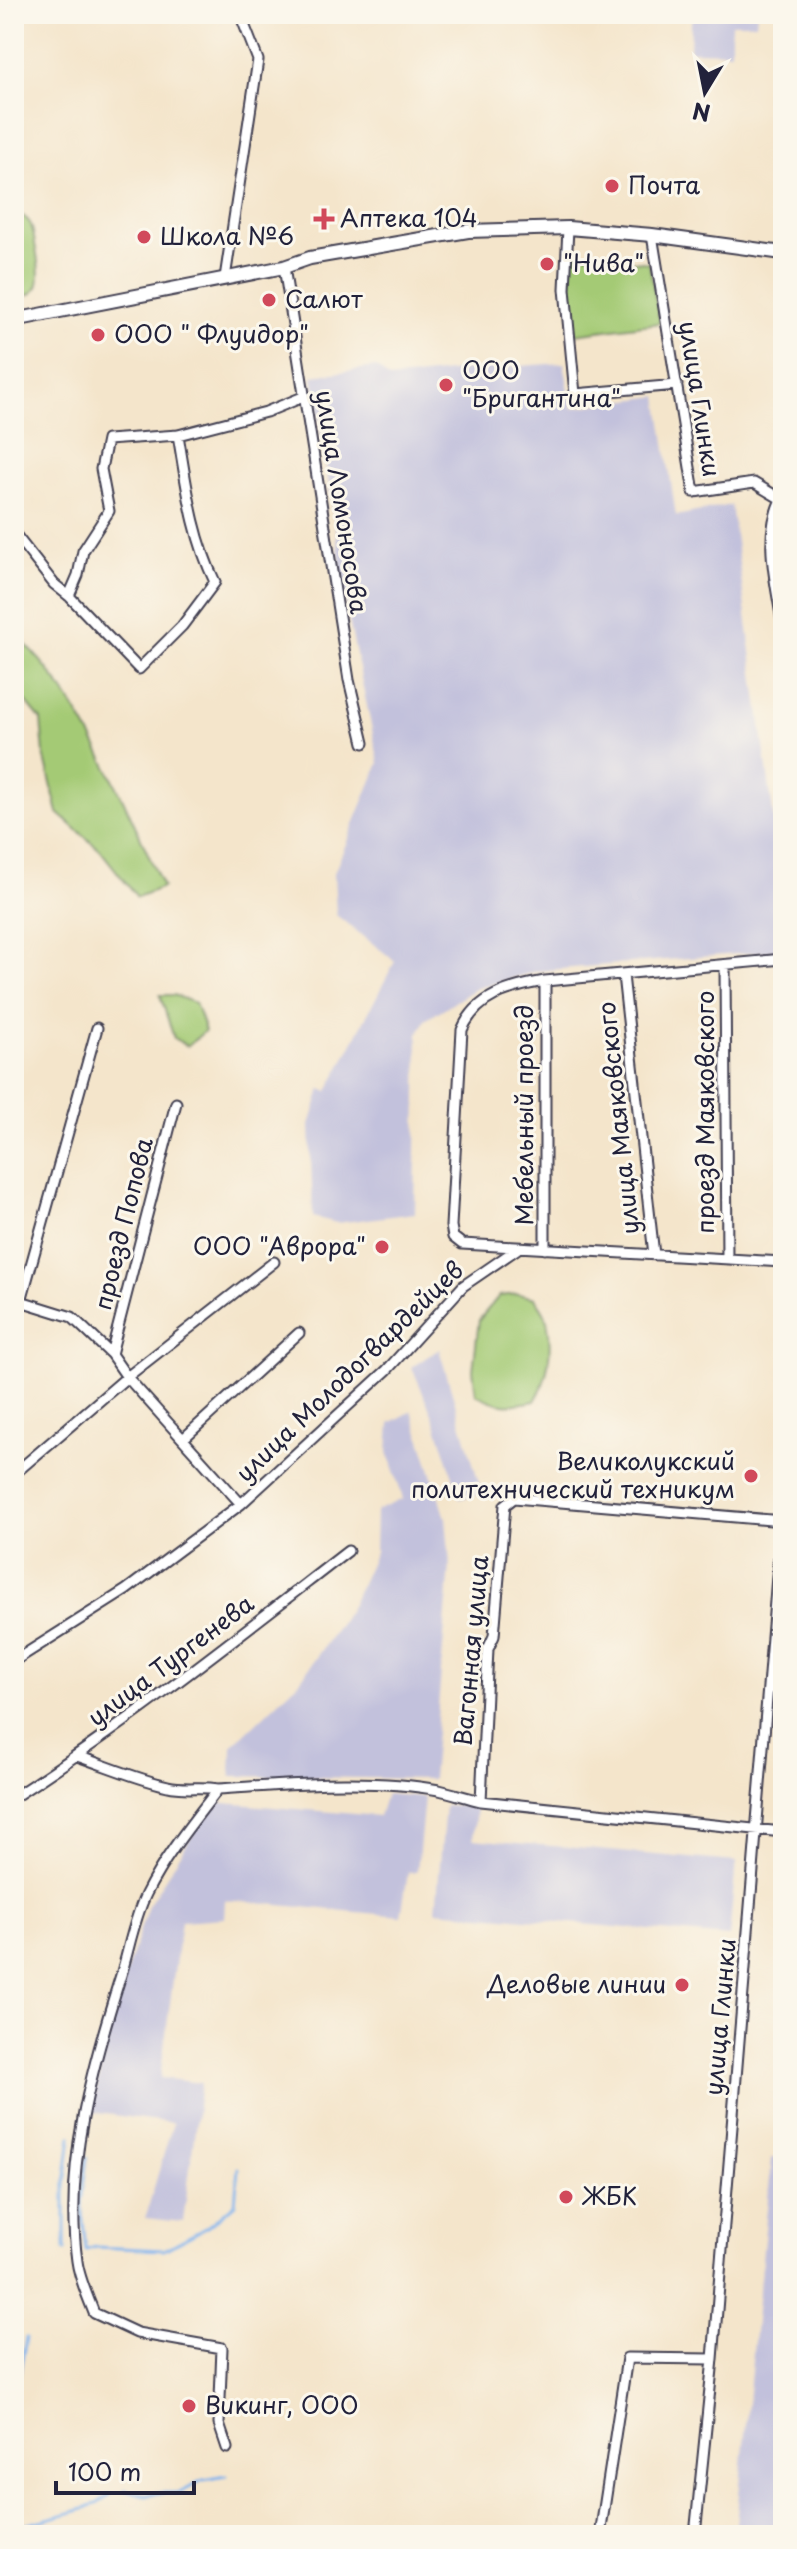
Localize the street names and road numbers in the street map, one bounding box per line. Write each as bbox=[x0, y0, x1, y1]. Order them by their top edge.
street label: улица Глинки bbox=[671, 318, 731, 479]
street label: улица Ломоносова bbox=[308, 387, 378, 616]
street label: проезд Маяковского bbox=[686, 990, 722, 1234]
street label: улица Маяковского bbox=[587, 1000, 647, 1236]
street label: Мебельный проезд bbox=[505, 1004, 541, 1226]
street label: проезд Попова bbox=[83, 1133, 161, 1314]
street label: улица Молодогвардейцев bbox=[226, 1252, 471, 1489]
street label: Вагонная улица bbox=[444, 1554, 496, 1748]
street label: улица Тургенева bbox=[79, 1585, 261, 1734]
street label: улица Глинки bbox=[694, 1937, 744, 2097]

